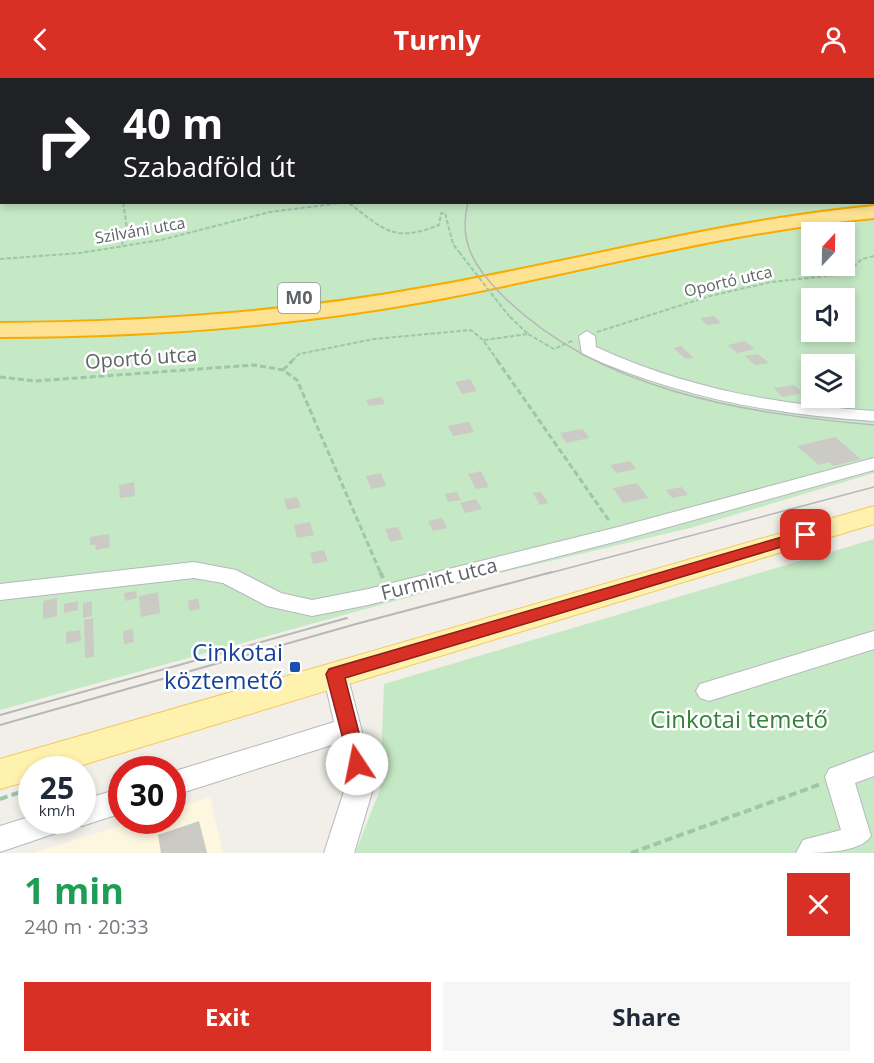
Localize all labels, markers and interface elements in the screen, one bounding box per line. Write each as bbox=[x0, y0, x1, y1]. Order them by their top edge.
text: Turnly bbox=[394, 21, 481, 58]
icon: back bbox=[24, 23, 57, 56]
icon: person bbox=[817, 23, 850, 56]
text: 40 m bbox=[123, 94, 223, 151]
icon: right bbox=[24, 102, 102, 180]
text: Szabadföld út bbox=[123, 148, 295, 185]
street label: Szilváni utca bbox=[93, 211, 187, 249]
north arrow bbox=[801, 222, 855, 276]
map controls bbox=[801, 222, 855, 408]
street label: Oportó utca bbox=[682, 260, 774, 302]
road number: M0 bbox=[278, 283, 320, 313]
button: sound bbox=[801, 288, 855, 342]
street label: Oportó utca bbox=[84, 340, 198, 375]
button: layers bbox=[801, 354, 855, 408]
pin bbox=[780, 509, 831, 560]
icon: arrive bbox=[789, 518, 822, 551]
street label: Furmint utca bbox=[378, 551, 500, 606]
place label: Cinkotai köztemető bbox=[164, 635, 283, 696]
marker: Cinkotai köztemető bbox=[288, 660, 302, 674]
park label: Cinkotai temető bbox=[650, 702, 828, 735]
position arrow bbox=[325, 732, 389, 796]
speed limit sign: 30 bbox=[108, 756, 186, 834]
text: 25 bbox=[40, 767, 74, 808]
text: km/h bbox=[39, 800, 75, 820]
text: 1 min bbox=[24, 866, 124, 915]
button: close bbox=[787, 873, 850, 936]
text: 240 m · 20:33 bbox=[24, 913, 149, 940]
button: Exit bbox=[24, 982, 431, 1051]
button: Share bbox=[443, 982, 850, 1051]

